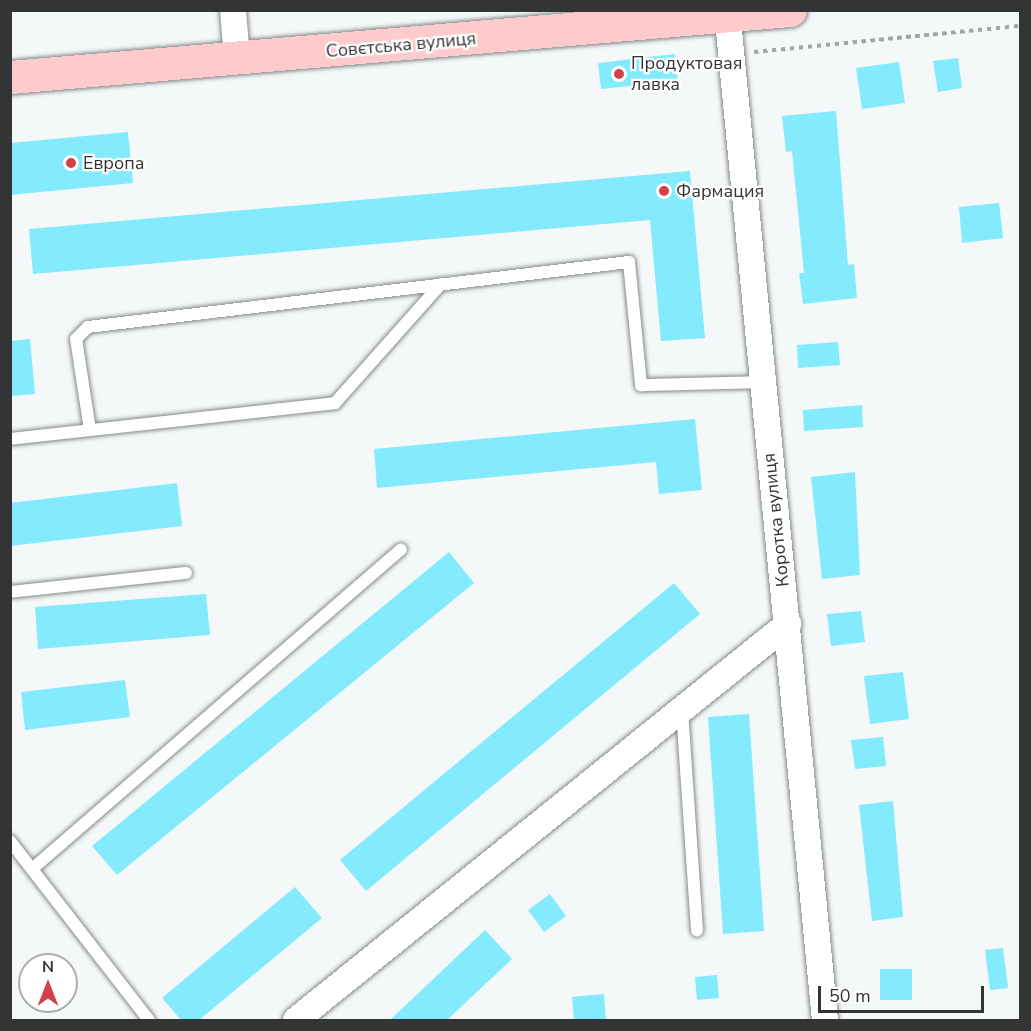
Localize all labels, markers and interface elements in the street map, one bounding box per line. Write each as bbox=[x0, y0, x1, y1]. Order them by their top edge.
street label: Совєтська вулиця bbox=[325, 28, 477, 62]
place label: Продуктовая лавка bbox=[631, 53, 742, 96]
marker: Продуктовая лавка bbox=[612, 67, 626, 81]
place label: Европа bbox=[83, 152, 144, 174]
marker: Европа bbox=[64, 156, 78, 170]
place label: Фармация bbox=[676, 180, 764, 202]
marker: Фармация bbox=[657, 184, 671, 198]
street label: Коротка вулиця bbox=[758, 452, 794, 588]
north arrow bbox=[18, 953, 78, 1013]
text: N bbox=[42, 956, 54, 978]
scale bar bbox=[821, 974, 988, 1012]
text: 50 m bbox=[829, 984, 871, 1008]

